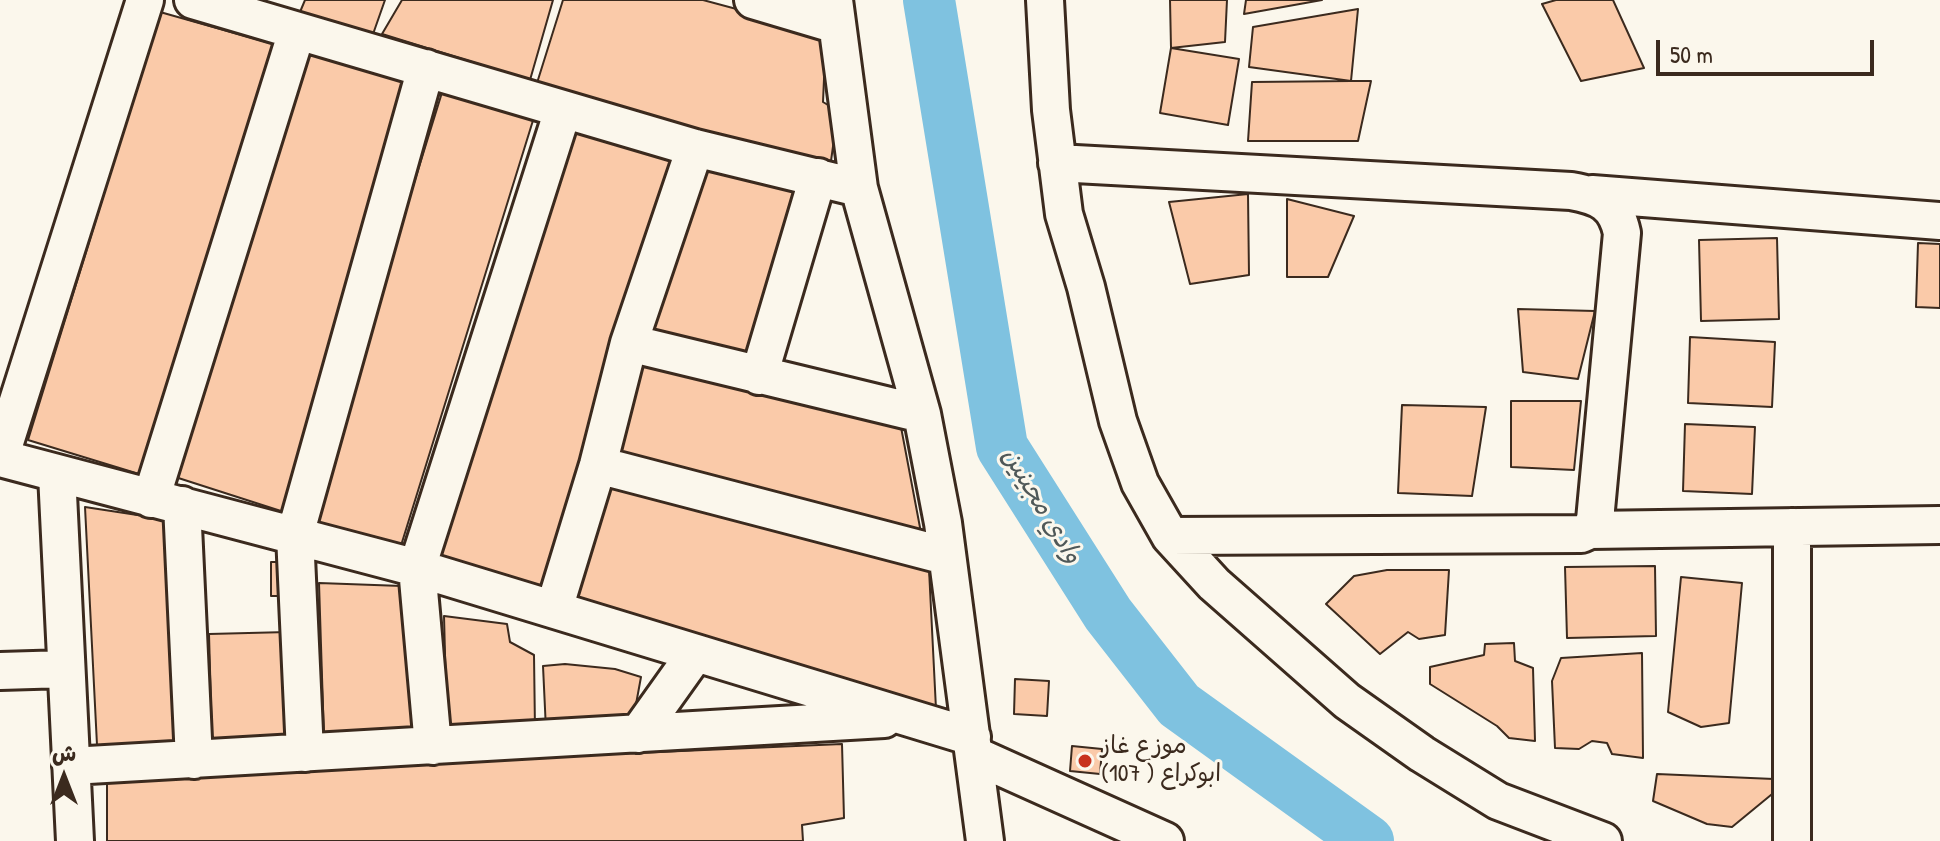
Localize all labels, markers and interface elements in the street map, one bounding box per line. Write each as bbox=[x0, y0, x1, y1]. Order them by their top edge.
scale bar bbox=[1660, 24, 1878, 74]
text: 50 m bbox=[1670, 38, 1713, 70]
water label: وادي مجينين bbox=[994, 442, 1088, 570]
place label: موزع غاز ابوكراع ( 107) bbox=[1101, 733, 1221, 789]
north arrow bbox=[24, 737, 104, 817]
text: ش bbox=[52, 738, 76, 768]
marker: موزع غاز ابوكراع ( 107) bbox=[1076, 752, 1094, 770]

